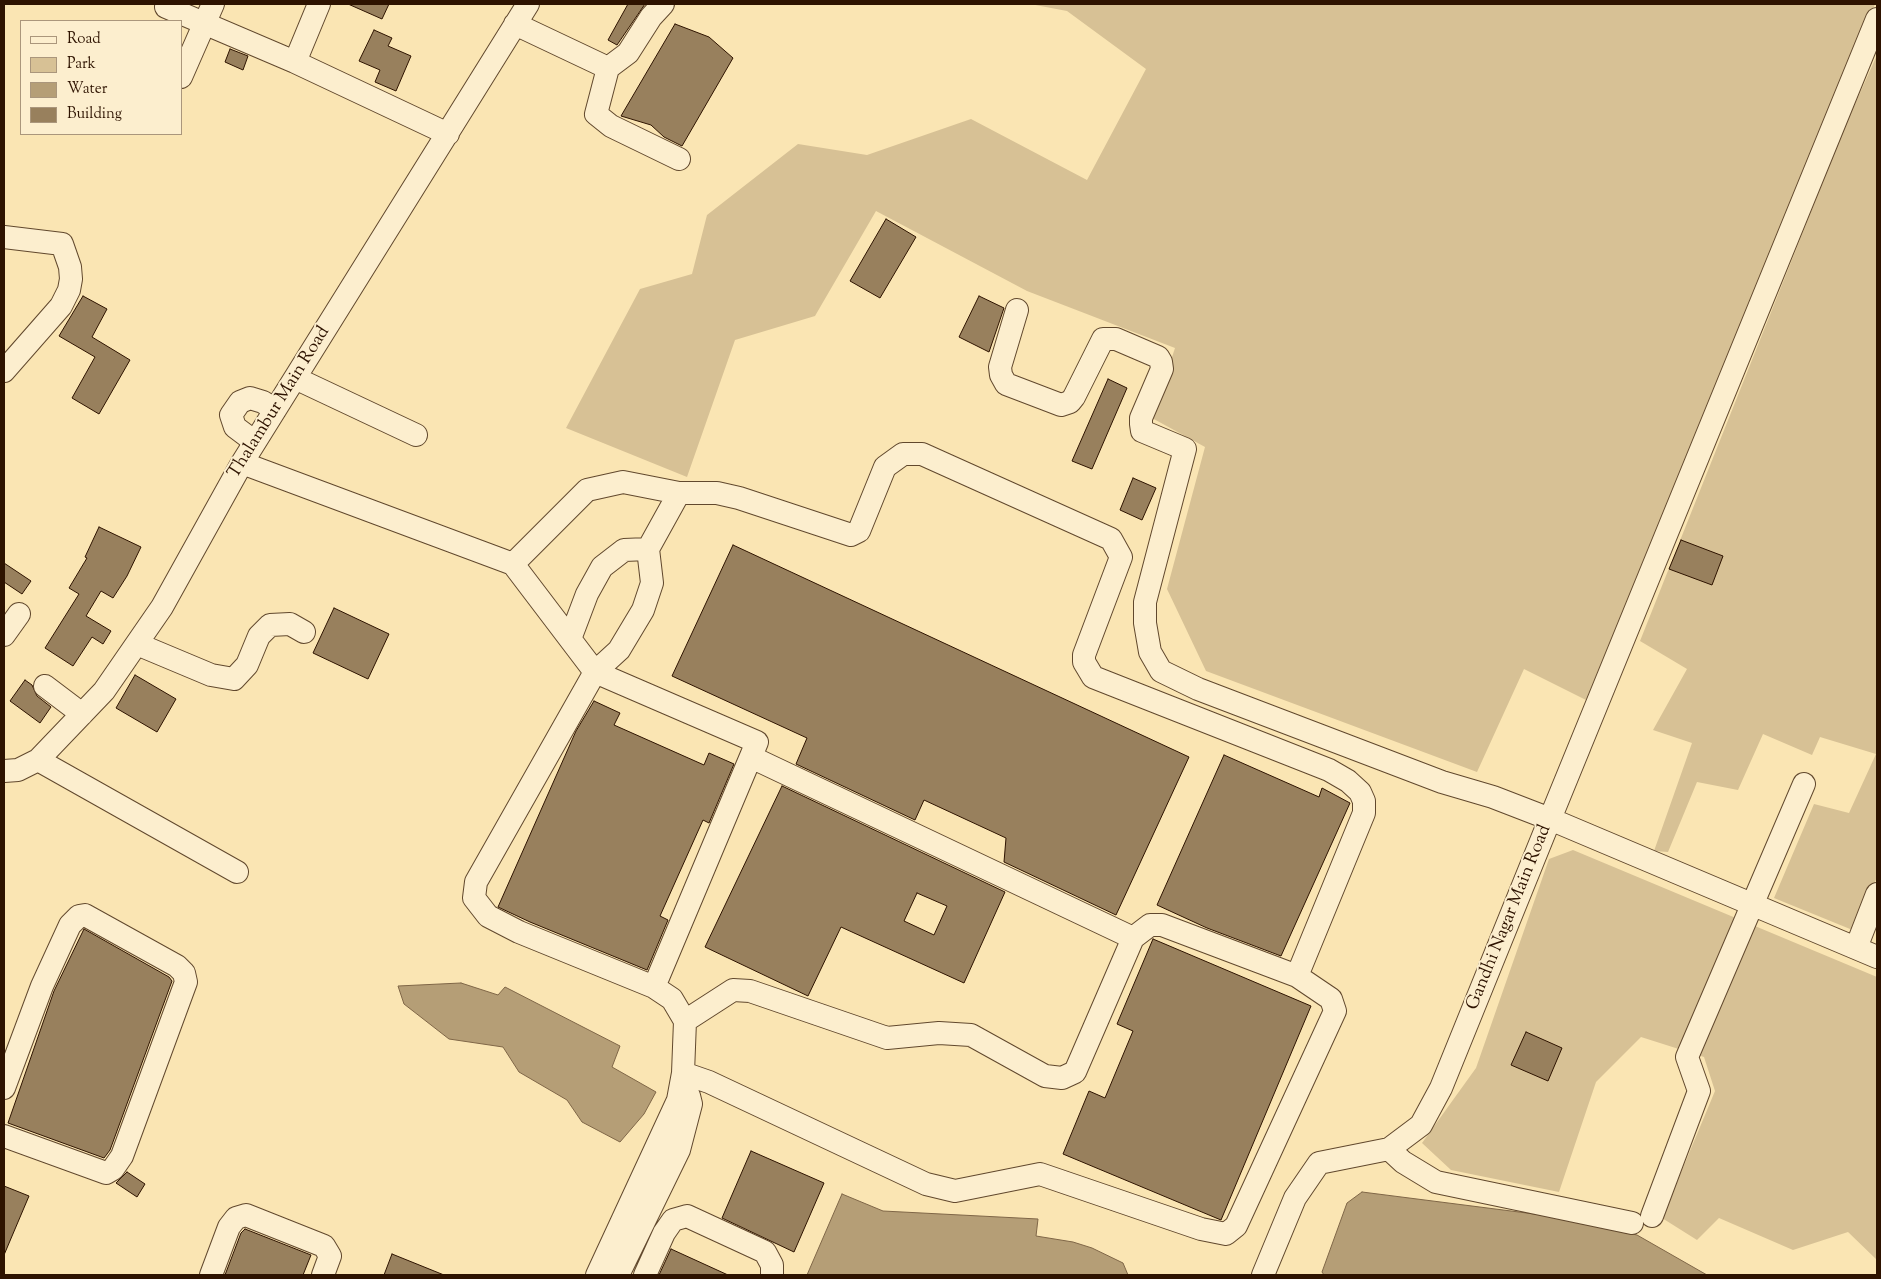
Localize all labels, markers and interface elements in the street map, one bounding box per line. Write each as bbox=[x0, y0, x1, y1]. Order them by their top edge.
legend bbox=[20, 20, 182, 135]
text: Road bbox=[67, 29, 101, 50]
text: Park bbox=[67, 54, 96, 75]
text: Water bbox=[67, 79, 107, 100]
text: Building bbox=[67, 104, 122, 125]
street label: Thalambur Main Road bbox=[224, 323, 336, 483]
street label: Gandhi Nagar Main Road bbox=[1463, 822, 1557, 1014]

